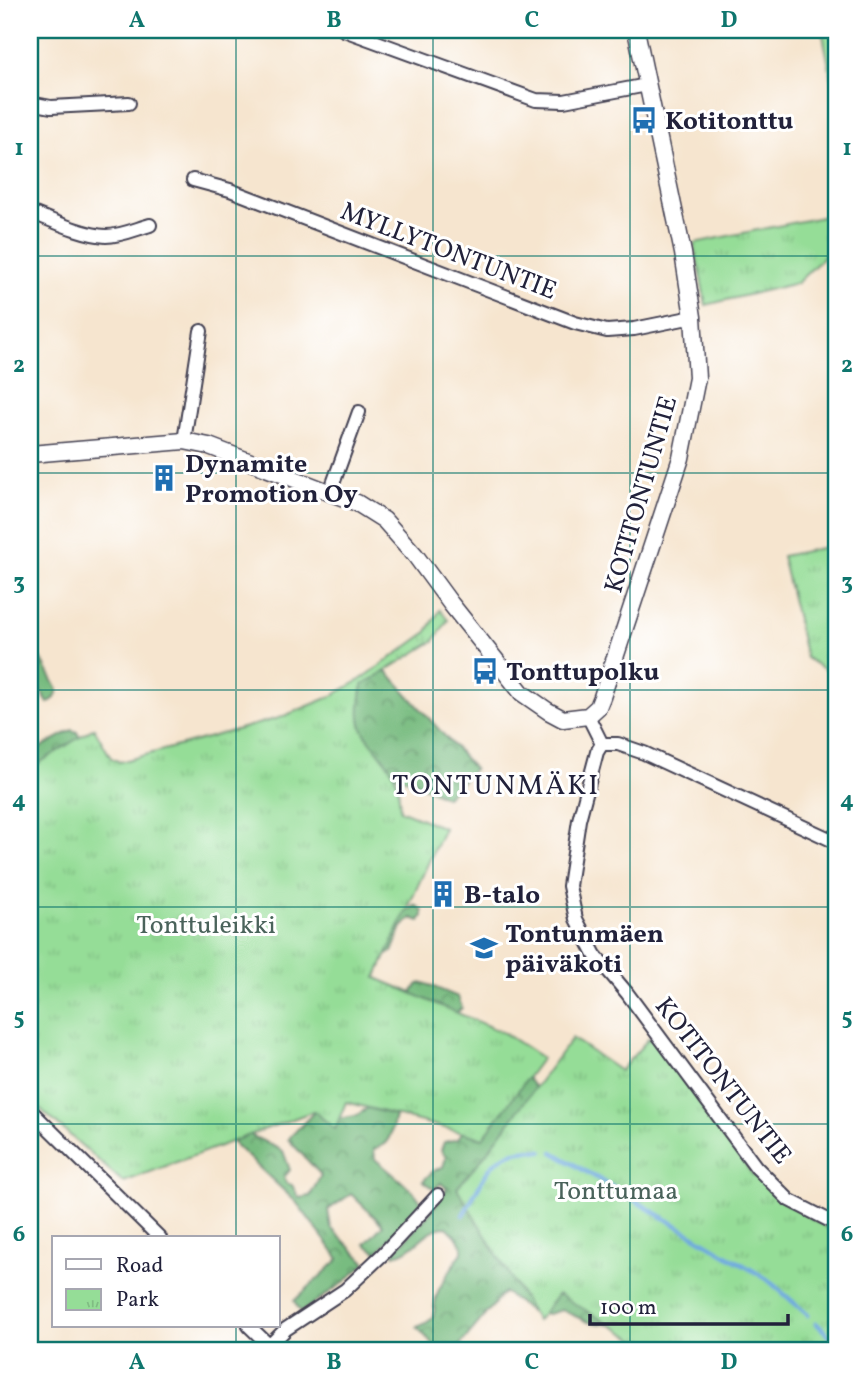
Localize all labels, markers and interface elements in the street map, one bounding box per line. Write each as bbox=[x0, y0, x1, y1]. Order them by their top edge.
text: A bbox=[129, 5, 145, 37]
text: B bbox=[326, 5, 342, 37]
text: C bbox=[525, 5, 539, 37]
text: D bbox=[721, 5, 738, 37]
place label: Kotitonttu bbox=[665, 104, 793, 140]
bus stop icon: Kotitonttu bbox=[629, 105, 659, 135]
text: 1 bbox=[14, 133, 24, 165]
text: 1 bbox=[842, 133, 852, 165]
street label: MYLLYTONTUNTIE bbox=[335, 194, 562, 310]
text: 2 bbox=[13, 350, 25, 382]
text: 2 bbox=[841, 350, 853, 382]
street label: KOTITONTUNTIE bbox=[597, 392, 687, 597]
place label: Dynamite Promotion Oy bbox=[185, 447, 358, 513]
building icon: Dynamite Promotion Oy bbox=[149, 463, 179, 493]
text: 3 bbox=[13, 567, 25, 599]
text: 3 bbox=[841, 567, 853, 599]
place label: Tonttupolku bbox=[506, 655, 660, 691]
bus stop icon: Tonttupolku bbox=[470, 656, 500, 686]
district label: TONTUNMÄKI bbox=[392, 767, 600, 806]
text: 4 bbox=[12, 785, 26, 817]
text: 4 bbox=[840, 785, 854, 817]
place label: B-talo bbox=[464, 878, 540, 914]
building icon: B-talo bbox=[428, 879, 458, 909]
park label: Tonttuleikki bbox=[136, 908, 276, 944]
place label: Tontunmäen päiväkoti bbox=[505, 917, 664, 983]
school or university icon: Tontunmäen päiväkoti bbox=[469, 933, 499, 963]
street label: KOTITONTUNTIE bbox=[646, 990, 799, 1172]
text: 5 bbox=[13, 1002, 25, 1034]
text: 5 bbox=[841, 1002, 853, 1034]
park label: Tonttumaa bbox=[554, 1174, 678, 1210]
text: 6 bbox=[13, 1219, 25, 1251]
text: 6 bbox=[841, 1219, 853, 1251]
legend bbox=[52, 1236, 280, 1328]
text: Road bbox=[116, 1252, 163, 1281]
scale bar bbox=[590, 1282, 787, 1326]
text: Park bbox=[116, 1286, 159, 1315]
text: 100 m bbox=[600, 1294, 657, 1323]
text: A bbox=[129, 1347, 145, 1379]
text: B bbox=[326, 1347, 342, 1379]
text: C bbox=[525, 1347, 539, 1379]
text: D bbox=[721, 1347, 738, 1379]

